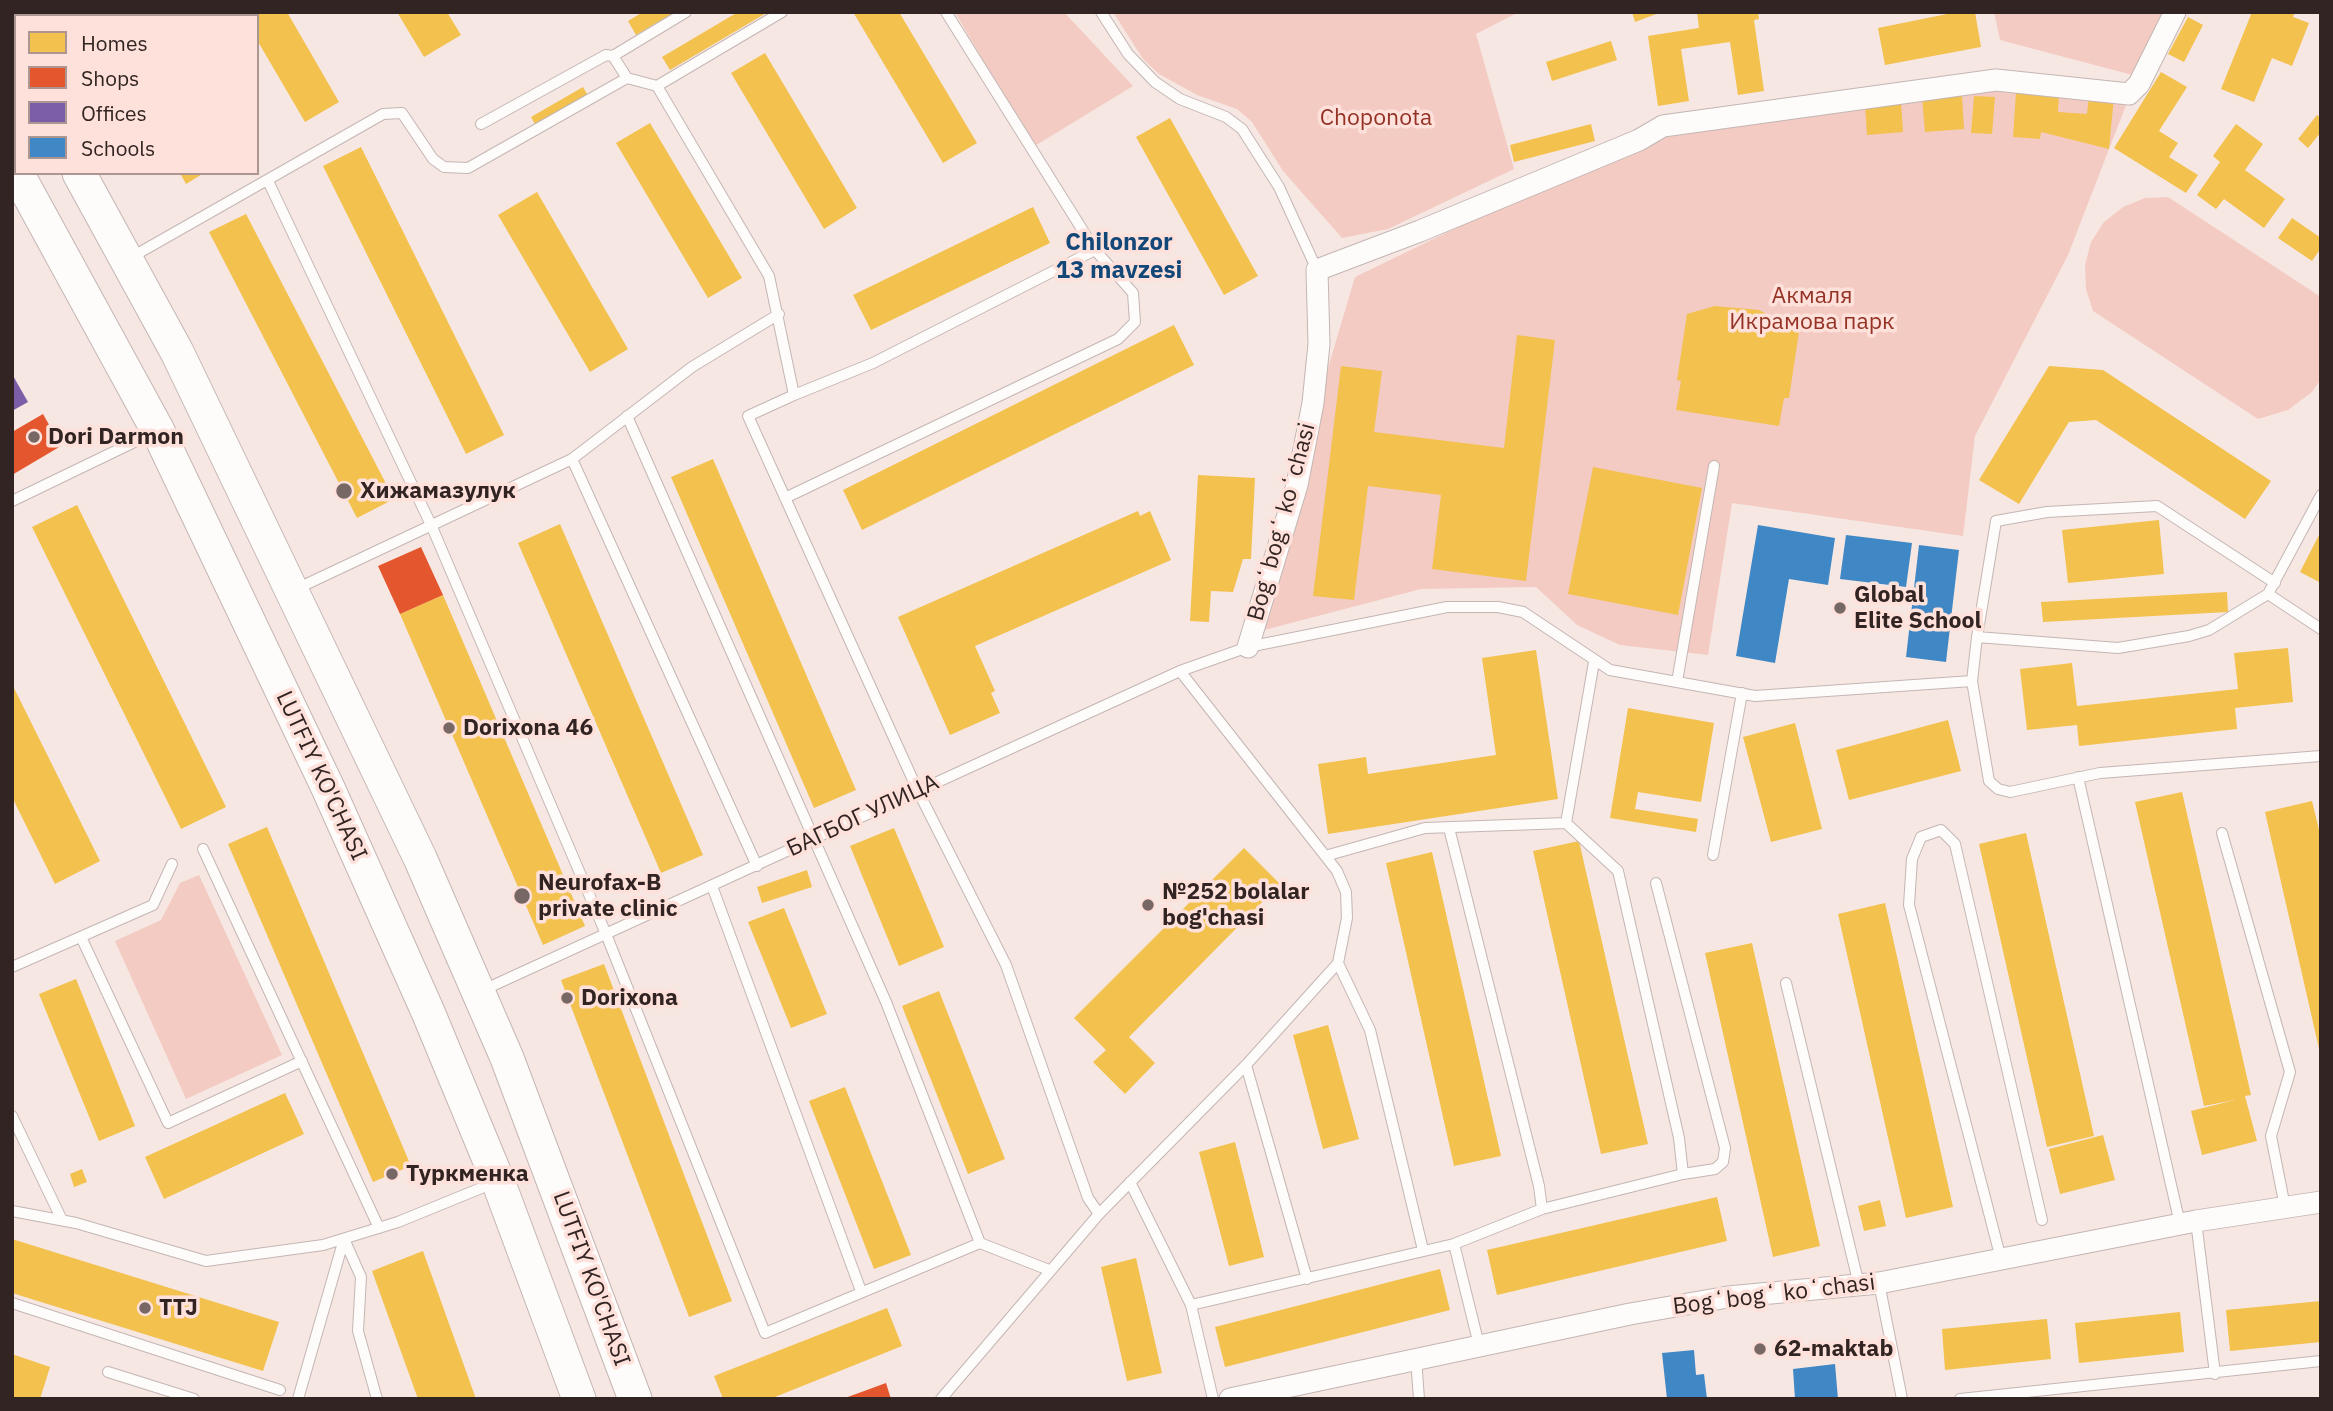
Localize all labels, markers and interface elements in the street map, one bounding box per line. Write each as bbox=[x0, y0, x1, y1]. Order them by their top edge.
legend bbox=[14, 14, 259, 175]
text: Homes bbox=[81, 29, 148, 57]
text: Shops bbox=[81, 64, 139, 92]
text: Offices bbox=[81, 99, 147, 127]
park label: Choponota bbox=[1320, 104, 1432, 132]
text: Schools bbox=[81, 134, 155, 162]
district label: Chilonzor 13 mavzesi bbox=[1056, 229, 1182, 285]
park label: Акмаля Икрамова парк bbox=[1729, 282, 1895, 336]
street label: Bogʻbogʻ koʻchasi bbox=[1242, 420, 1322, 624]
place label: Dori Darmon bbox=[48, 423, 184, 451]
marker: Dori Darmon bbox=[26, 429, 42, 445]
place label: Хижамазулук bbox=[360, 477, 516, 505]
marker: Хижамазулук bbox=[334, 481, 354, 501]
place label: Global Elite School bbox=[1854, 581, 1981, 635]
marker: Global Elite School bbox=[1832, 600, 1848, 616]
street label: LUTFIY KO'CHASI bbox=[270, 687, 372, 865]
place label: Dorixona 46 bbox=[463, 714, 593, 742]
marker: Dorixona 46 bbox=[441, 720, 457, 736]
street label: БАГБОГ УЛИЦА bbox=[783, 769, 943, 863]
place label: Neurofax-B private clinic bbox=[538, 869, 678, 923]
place label: №252 bolalar bog'chasi bbox=[1162, 878, 1310, 932]
marker: Neurofax-B private clinic bbox=[512, 886, 532, 906]
marker: №252 bolalar bog'chasi bbox=[1140, 897, 1156, 913]
place label: Dorixona bbox=[581, 984, 678, 1012]
marker: Dorixona bbox=[559, 990, 575, 1006]
place label: Туркменка bbox=[406, 1160, 529, 1188]
marker: Туркменка bbox=[384, 1166, 400, 1182]
street label: LUTFIY KO'CHASI bbox=[547, 1188, 635, 1370]
street label: Bogʻbogʻ koʻchasi bbox=[1671, 1269, 1877, 1321]
place label: TTJ bbox=[159, 1294, 198, 1322]
marker: TTJ bbox=[137, 1300, 153, 1316]
place label: 62-maktab bbox=[1774, 1335, 1893, 1363]
marker: 62-maktab bbox=[1752, 1341, 1768, 1357]

